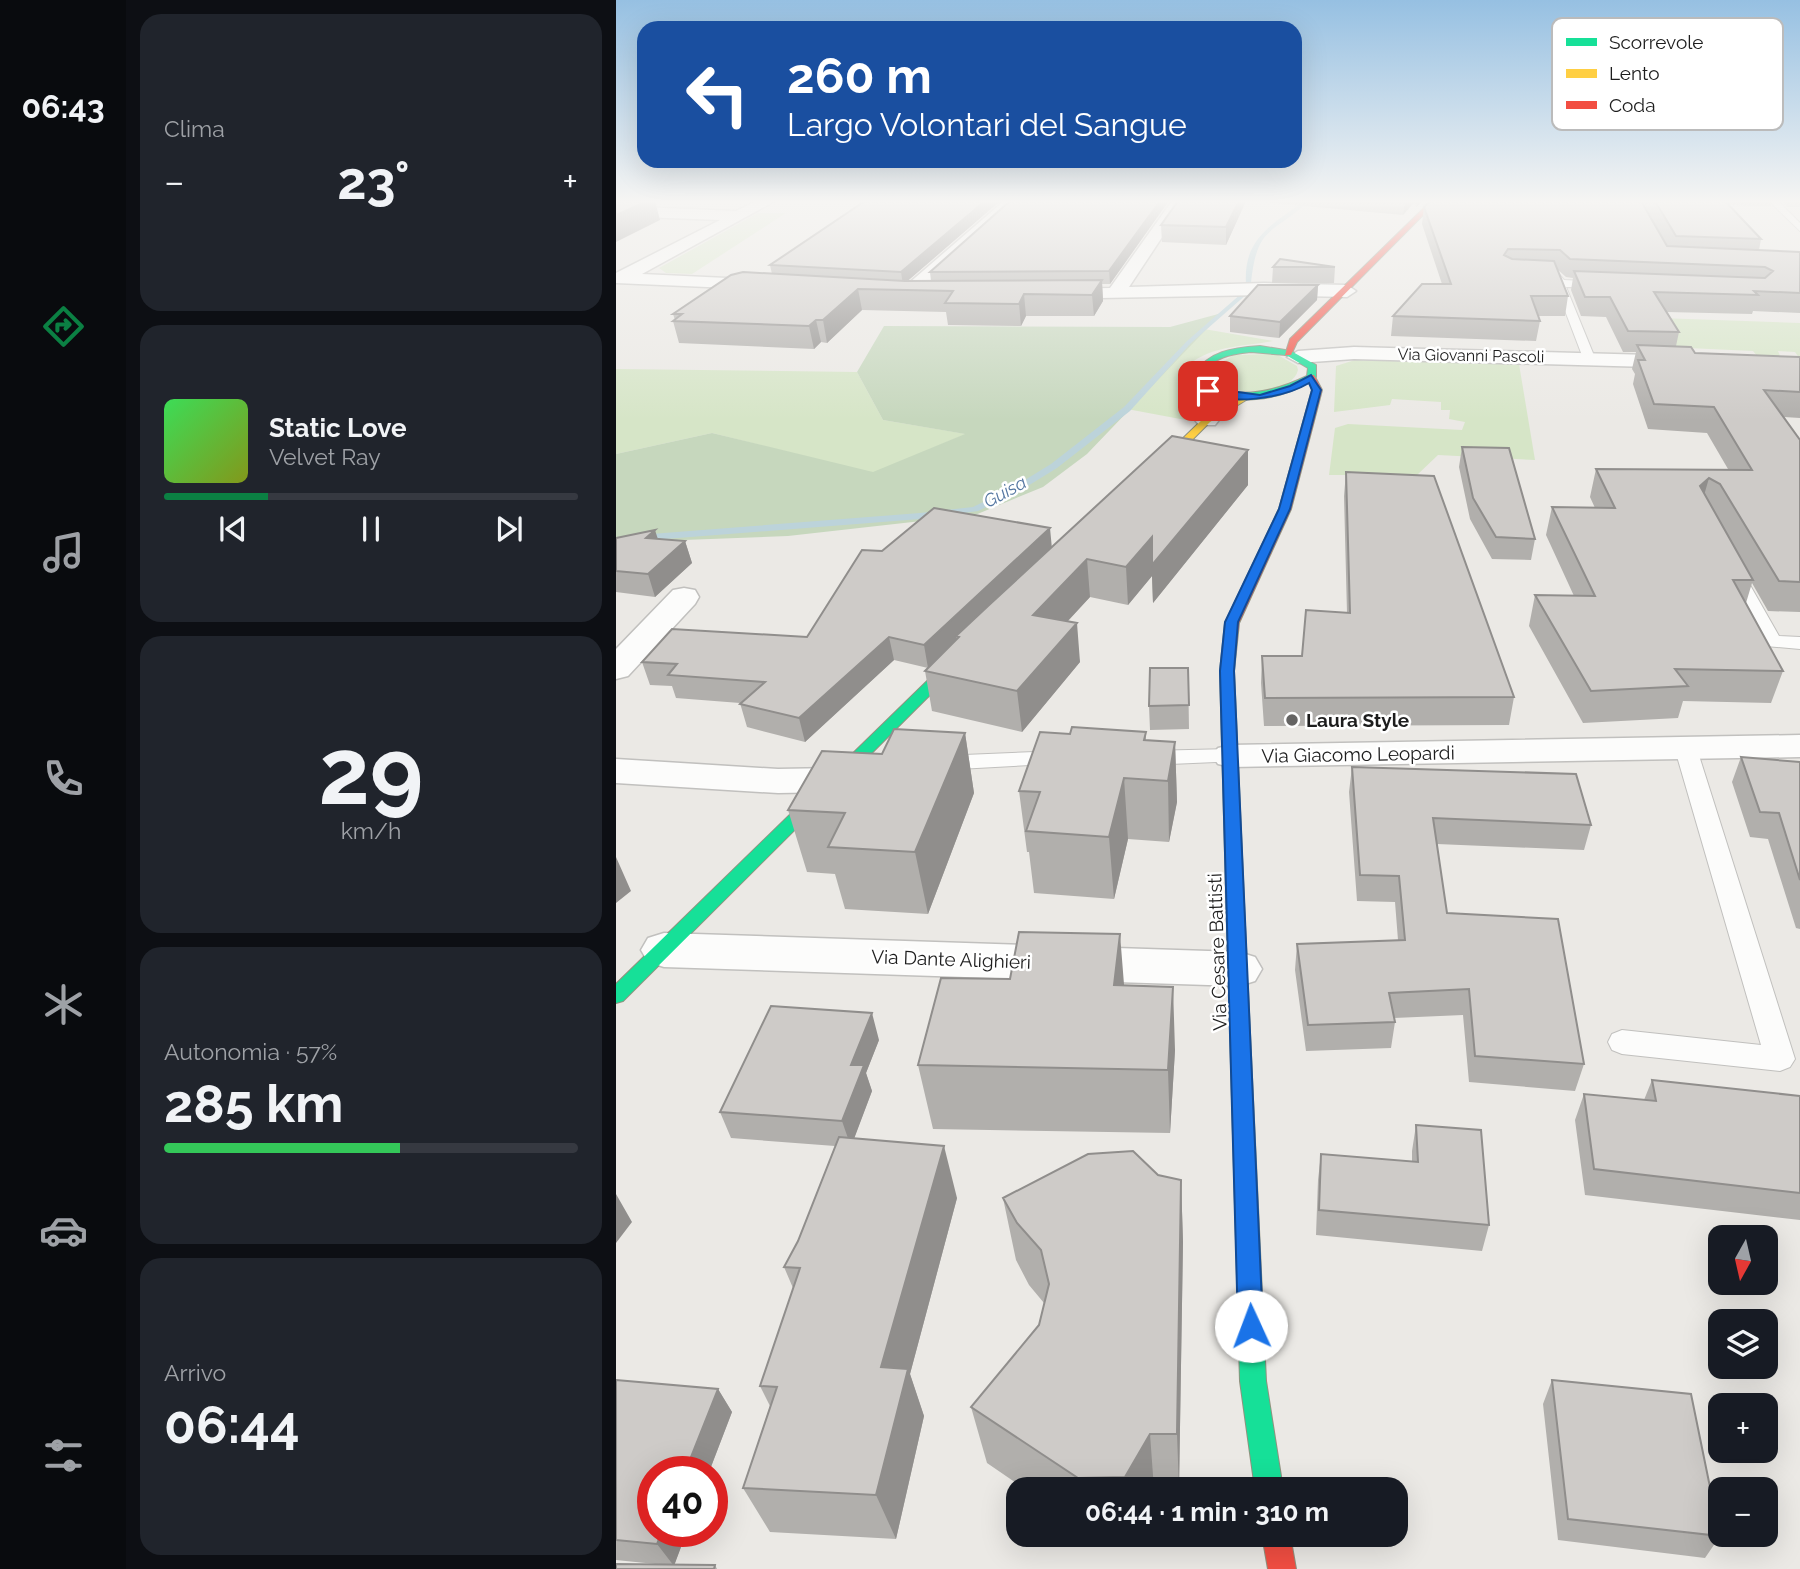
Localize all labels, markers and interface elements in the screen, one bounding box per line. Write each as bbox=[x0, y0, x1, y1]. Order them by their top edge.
legend bbox=[1552, 18, 1783, 130]
text: Scorrevole bbox=[1609, 31, 1704, 53]
text: 260 m bbox=[787, 47, 932, 104]
icon: left bbox=[672, 49, 763, 140]
text: Lento bbox=[1609, 62, 1660, 84]
text: 06:43 bbox=[21, 88, 105, 125]
text: Coda bbox=[1609, 94, 1656, 116]
text: Largo Volontari del Sangue bbox=[787, 106, 1187, 143]
text: Clima bbox=[164, 115, 225, 142]
text: 23° bbox=[337, 150, 410, 211]
text: − bbox=[164, 159, 184, 204]
text: + bbox=[562, 159, 578, 204]
icon: directions bbox=[39, 302, 88, 351]
street label: Via Giovanni Pascoli bbox=[1397, 345, 1545, 366]
pin bbox=[1178, 361, 1238, 421]
icon: arrive bbox=[1189, 372, 1227, 410]
text: Static Love bbox=[269, 413, 407, 443]
text: Velvet Ray bbox=[269, 443, 381, 470]
water label: Guisa bbox=[980, 471, 1030, 512]
icon: previous bbox=[214, 510, 252, 548]
icon: pause bbox=[352, 510, 390, 548]
icon: next bbox=[490, 510, 528, 548]
icon: music bbox=[39, 528, 88, 577]
place label: Laura Style bbox=[1306, 709, 1409, 731]
marker: Laura Style bbox=[1284, 712, 1300, 728]
text: 29 bbox=[319, 718, 423, 825]
street label: Via Giacomo Leopardi bbox=[1261, 741, 1455, 767]
icon: phone bbox=[39, 754, 88, 803]
text: km/h bbox=[341, 817, 401, 844]
street label: Via Cesare Battisti bbox=[1203, 873, 1231, 1031]
street label: Via Dante Alighieri bbox=[871, 945, 1031, 973]
icon: climate bbox=[39, 980, 88, 1029]
text: Autonomia · 57% bbox=[164, 1038, 337, 1065]
text: 285 km bbox=[164, 1073, 343, 1134]
icon: car bbox=[39, 1206, 88, 1255]
north arrow bbox=[1708, 1225, 1778, 1295]
map controls bbox=[1708, 1225, 1778, 1547]
position arrow bbox=[1214, 1289, 1288, 1363]
button: layers bbox=[1708, 1309, 1778, 1379]
text: Arrivo bbox=[164, 1359, 226, 1386]
button: + bbox=[1708, 1393, 1778, 1463]
text: 06:44 bbox=[164, 1394, 300, 1455]
icon: filters bbox=[39, 1431, 88, 1480]
speed limit sign: 40 bbox=[637, 1456, 728, 1547]
button: − bbox=[1708, 1477, 1778, 1547]
text: 06:44 · 1 min · 310 m bbox=[1085, 1497, 1329, 1527]

